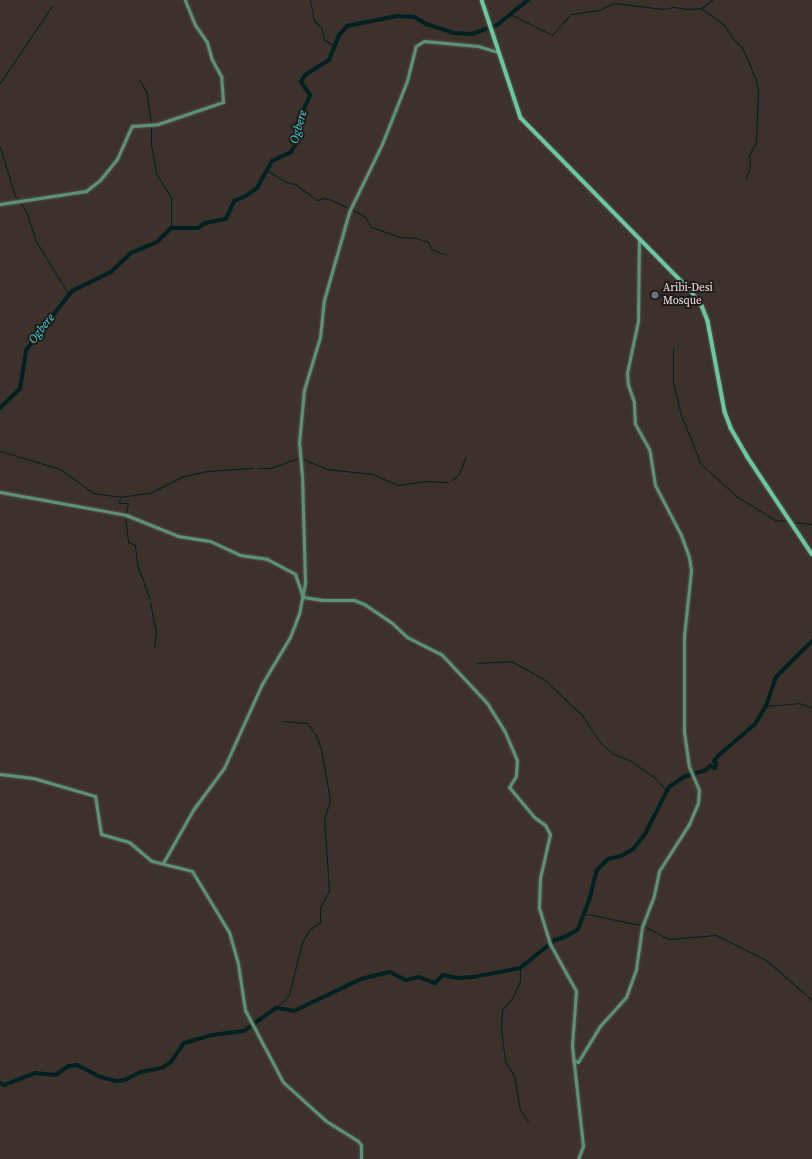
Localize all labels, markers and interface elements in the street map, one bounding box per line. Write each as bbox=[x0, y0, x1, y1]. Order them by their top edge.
water label: Ogbere bbox=[287, 109, 311, 145]
place label: Aribi-Desi Mosque bbox=[663, 282, 713, 308]
marker: Aribi-Desi Mosque bbox=[650, 290, 660, 300]
water label: Ogbere bbox=[26, 311, 58, 347]

